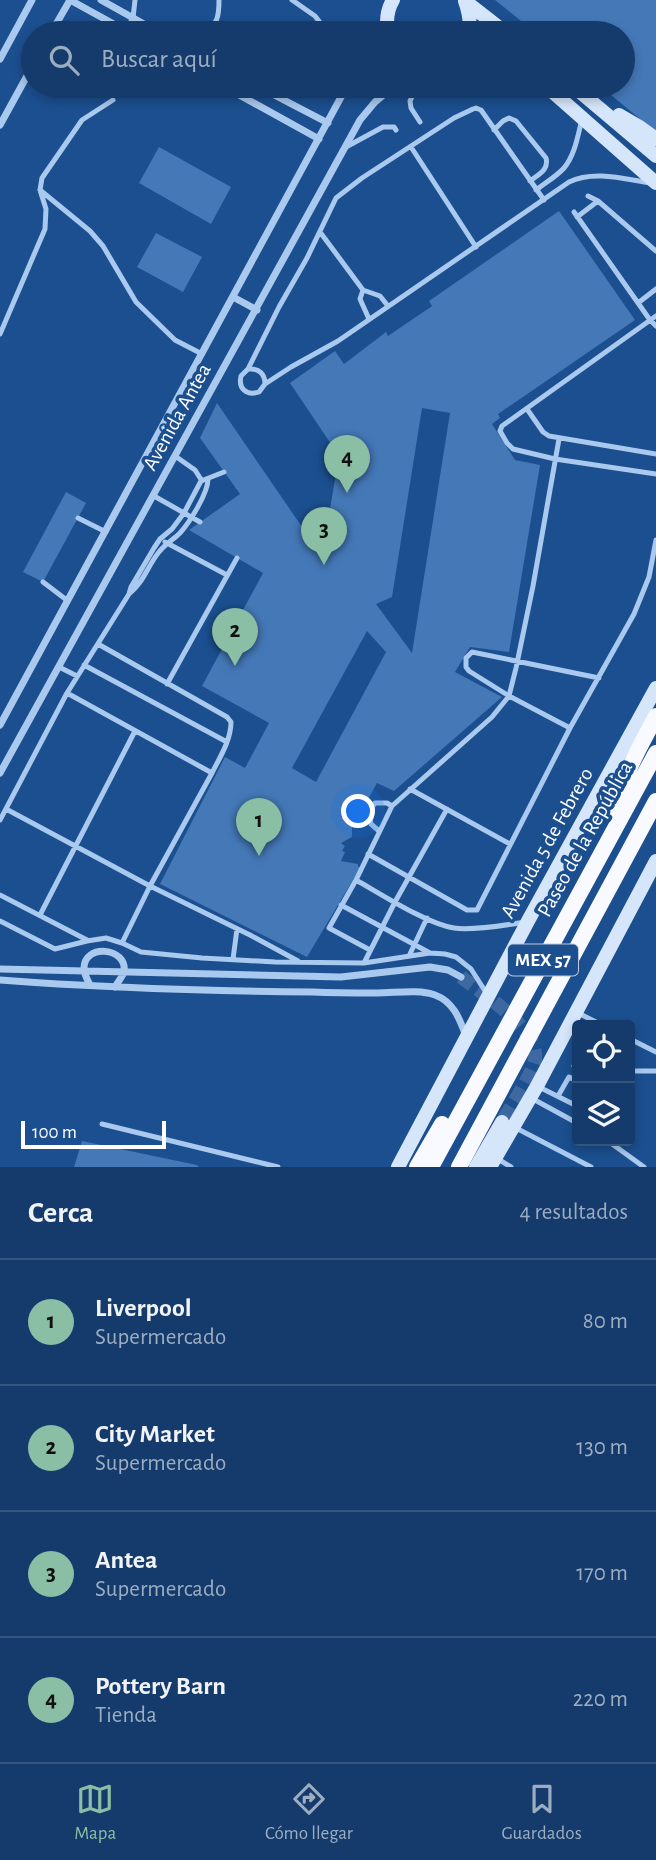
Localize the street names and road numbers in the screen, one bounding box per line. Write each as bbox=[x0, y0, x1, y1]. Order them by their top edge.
street label: Avenida Antea bbox=[139, 360, 215, 474]
street label: Paseo de la República bbox=[534, 757, 637, 920]
street label: Avenida 5 de Febrero bbox=[497, 764, 597, 922]
road number: MEX 57 bbox=[508, 944, 578, 976]

